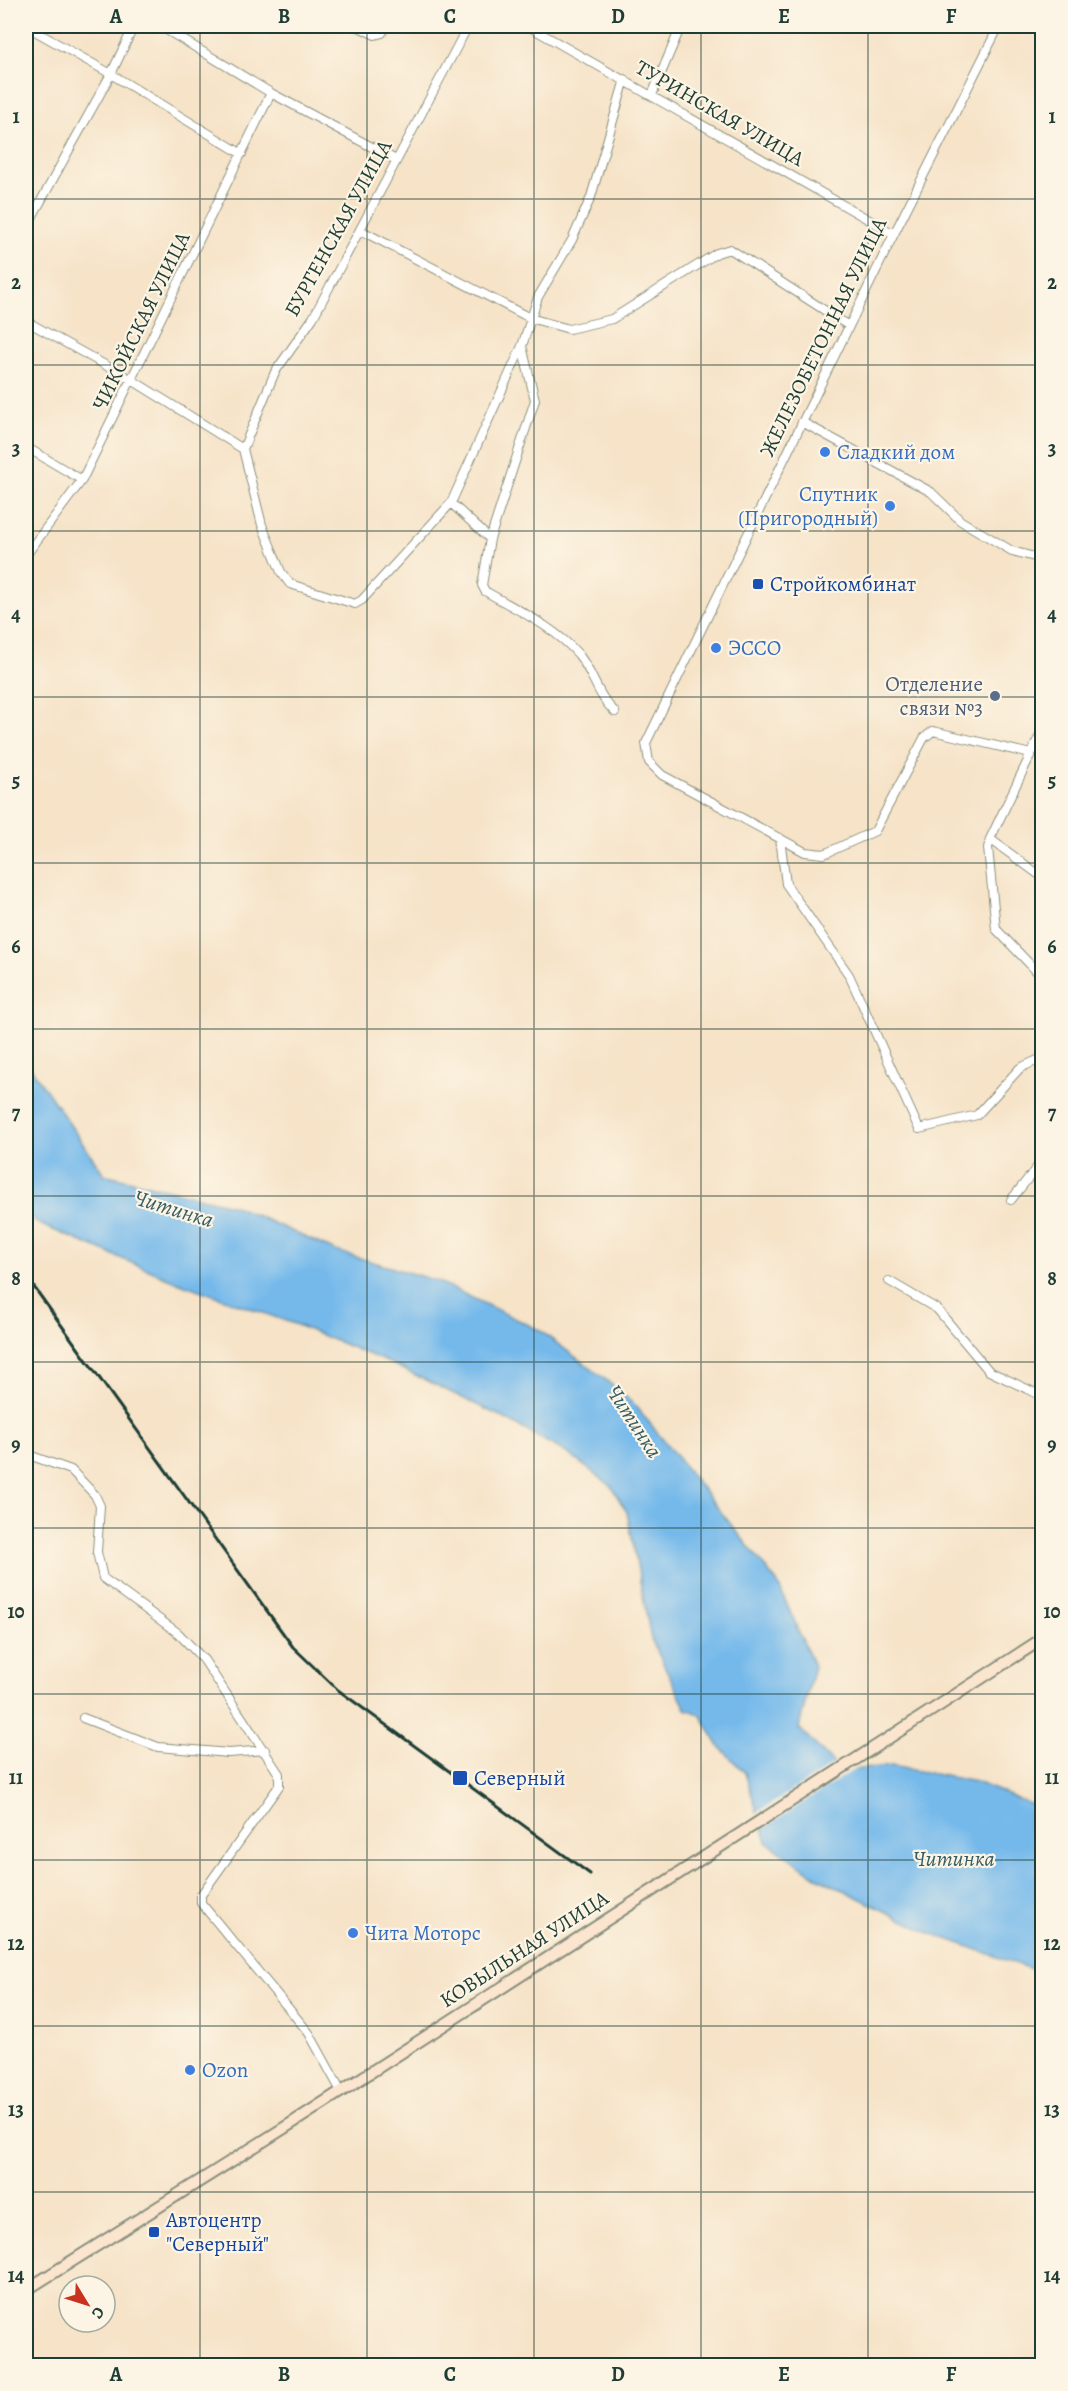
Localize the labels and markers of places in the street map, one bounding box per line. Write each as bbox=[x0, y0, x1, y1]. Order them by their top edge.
place label: Сладкий дом bbox=[837, 438, 955, 466]
marker: Сладкий дом bbox=[818, 445, 832, 459]
place label: Спутник (Пригородный) bbox=[738, 480, 878, 532]
marker: Спутник (Пригородный) bbox=[883, 499, 897, 513]
place label: Стройкомбинат bbox=[770, 570, 916, 598]
marker: Стройкомбинат bbox=[751, 577, 765, 591]
place label: ЭССО bbox=[728, 634, 781, 662]
marker: ЭССО bbox=[709, 641, 723, 655]
place label: Отделение связи №3 bbox=[885, 670, 983, 722]
marker: Отделение связи №3 bbox=[988, 689, 1002, 703]
place label: Северный bbox=[474, 1764, 565, 1792]
marker: Северный bbox=[451, 1769, 469, 1787]
place label: Чита Моторс bbox=[365, 1919, 481, 1947]
marker: Чита Моторс bbox=[346, 1926, 360, 1940]
place label: Ozon bbox=[202, 2056, 248, 2084]
marker: Ozon bbox=[183, 2063, 197, 2077]
place label: Автоцентр "Северный" bbox=[165, 2206, 269, 2258]
marker: Автоцентр "Северный" bbox=[147, 2225, 161, 2239]

